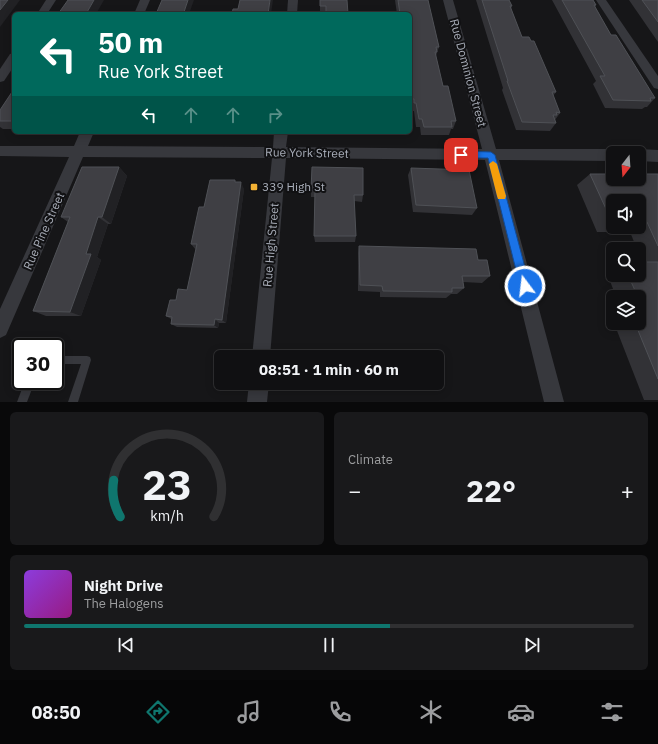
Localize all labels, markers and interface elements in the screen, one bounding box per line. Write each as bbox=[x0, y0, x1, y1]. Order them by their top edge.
street label: Rue Dominion Street bbox=[447, 17, 490, 129]
text: 50 m bbox=[98, 24, 163, 61]
icon: left bbox=[32, 28, 84, 80]
text: Rue York Street bbox=[98, 60, 223, 83]
icon: left bbox=[138, 104, 160, 126]
icon: ahead bbox=[180, 104, 202, 126]
icon: ahead bbox=[222, 104, 244, 126]
icon: right bbox=[264, 104, 286, 126]
pin bbox=[444, 138, 478, 172]
street label: Rue York Street bbox=[265, 144, 349, 161]
icon: arrive bbox=[450, 144, 472, 166]
north arrow bbox=[606, 146, 646, 186]
map controls bbox=[606, 146, 646, 330]
place label: 339 High St bbox=[262, 179, 325, 194]
marker: 339 High St bbox=[249, 182, 259, 192]
street label: Rue Pine Street bbox=[20, 190, 67, 272]
button: sound bbox=[606, 194, 646, 234]
street label: Rue High Street bbox=[259, 202, 282, 288]
button: search bbox=[606, 242, 646, 282]
position arrow bbox=[504, 265, 546, 307]
button: layers bbox=[606, 290, 646, 330]
speed limit sign: 30 bbox=[12, 338, 64, 390]
text: 08:51 · 1 min · 60 m bbox=[259, 360, 399, 379]
text: Climate bbox=[348, 451, 393, 468]
text: 23 bbox=[142, 456, 192, 510]
text: 22° bbox=[466, 471, 516, 510]
text: − bbox=[348, 476, 361, 505]
text: + bbox=[621, 476, 634, 505]
text: km/h bbox=[150, 505, 184, 524]
text: Night Drive bbox=[84, 576, 163, 595]
text: The Halogens bbox=[84, 595, 164, 612]
icon: previous bbox=[115, 634, 137, 656]
icon: pause bbox=[318, 634, 340, 656]
icon: next bbox=[521, 634, 543, 656]
icon: directions bbox=[144, 698, 172, 726]
icon: music bbox=[235, 698, 263, 726]
icon: phone bbox=[326, 698, 354, 726]
icon: climate bbox=[417, 698, 445, 726]
icon: car bbox=[507, 698, 535, 726]
icon: filters bbox=[598, 698, 626, 726]
text: 08:50 bbox=[31, 701, 81, 724]

